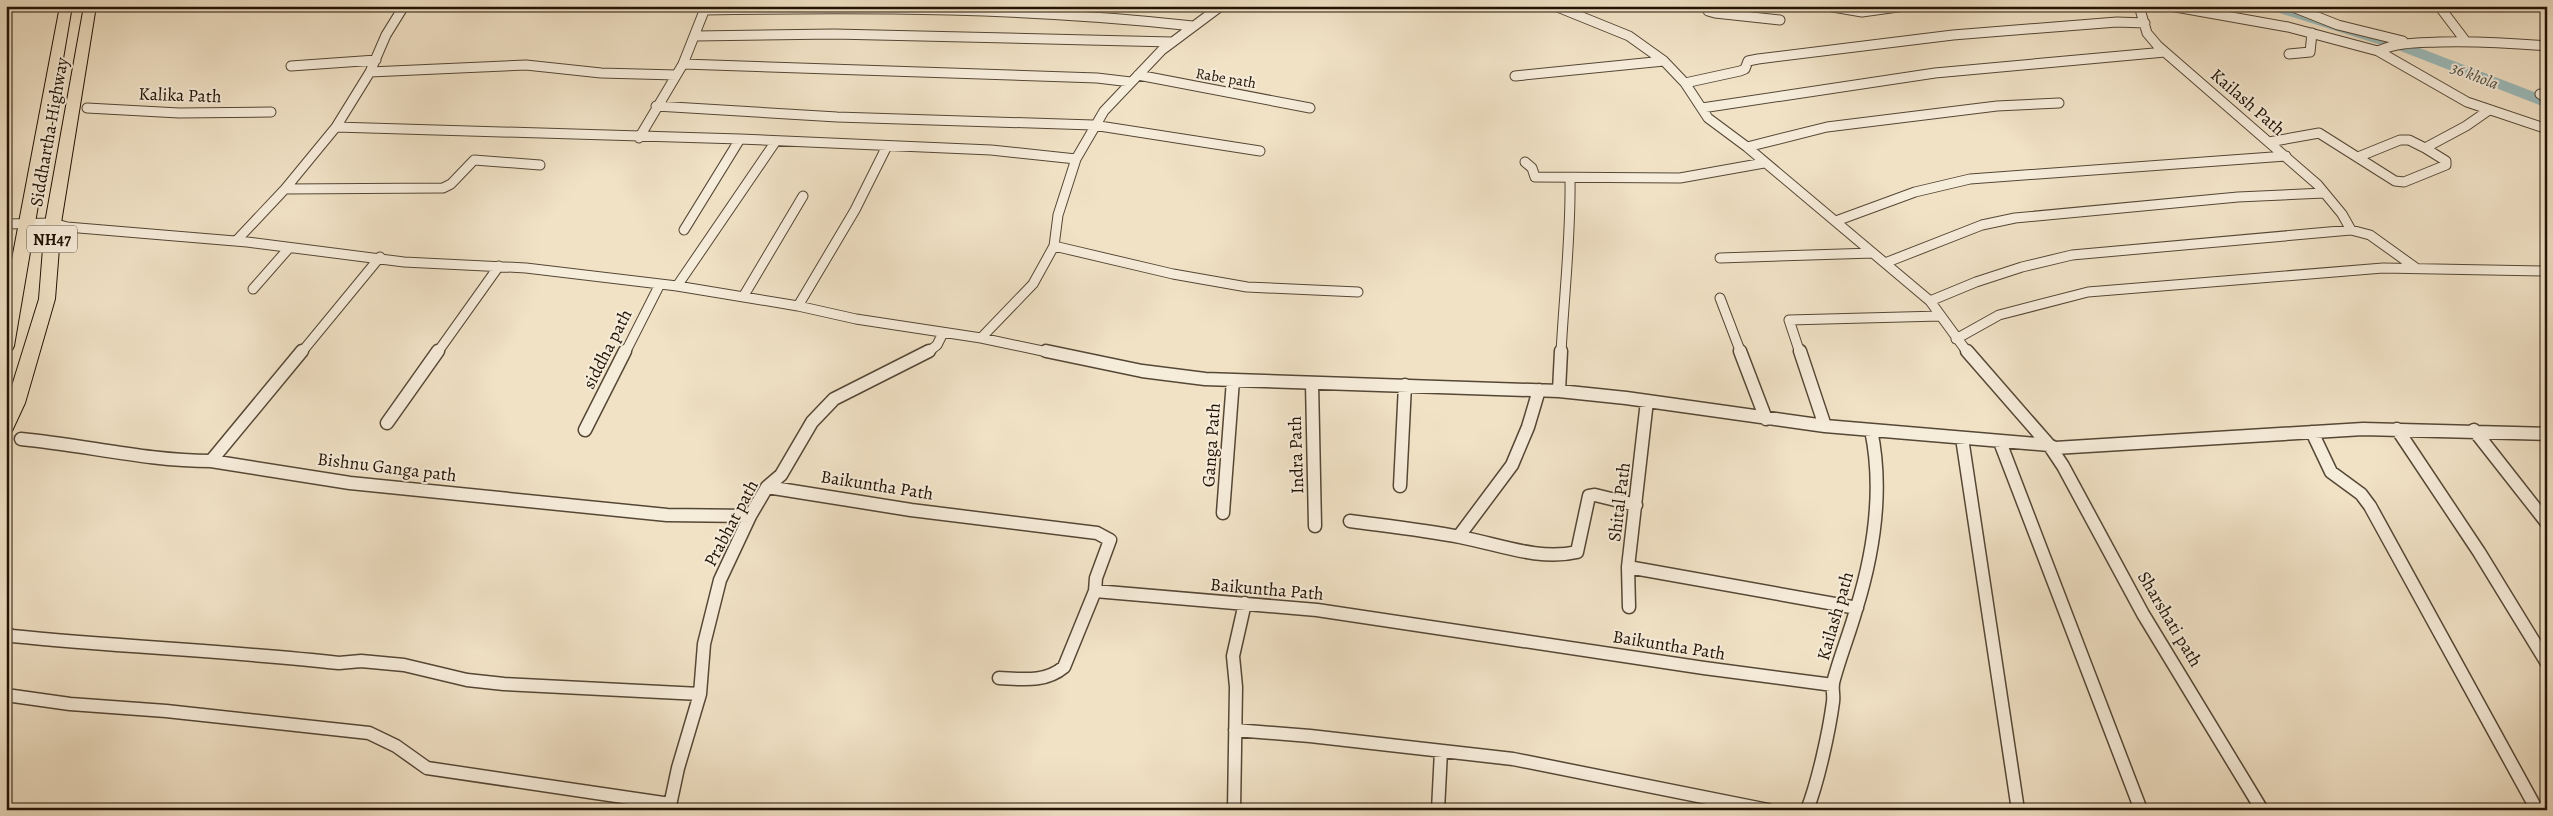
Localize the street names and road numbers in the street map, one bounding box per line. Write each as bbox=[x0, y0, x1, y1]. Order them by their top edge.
street label: Siddhartha Highway bbox=[24, 54, 74, 209]
street label: Rabe path bbox=[1194, 63, 1258, 93]
street label: Kailash Path bbox=[2206, 63, 2291, 141]
street label: Kalika Path bbox=[138, 82, 222, 108]
road number: NH47 bbox=[27, 225, 77, 252]
street label: siddha path bbox=[577, 305, 638, 393]
street label: Ganga Path bbox=[1196, 402, 1226, 488]
street label: Indra Path bbox=[1283, 415, 1309, 494]
street label: Bishnu Ganga path bbox=[316, 447, 458, 487]
street label: Shital Path bbox=[1602, 461, 1636, 543]
street label: Baikuntha Path bbox=[819, 464, 935, 506]
street label: Prabhat path bbox=[698, 475, 764, 571]
street label: Sharshati path bbox=[2132, 567, 2208, 672]
street label: Kailash path bbox=[1811, 568, 1859, 663]
street label: Baikuntha Path bbox=[1209, 572, 1325, 606]
street label: Baikuntha Path bbox=[1611, 624, 1727, 666]

